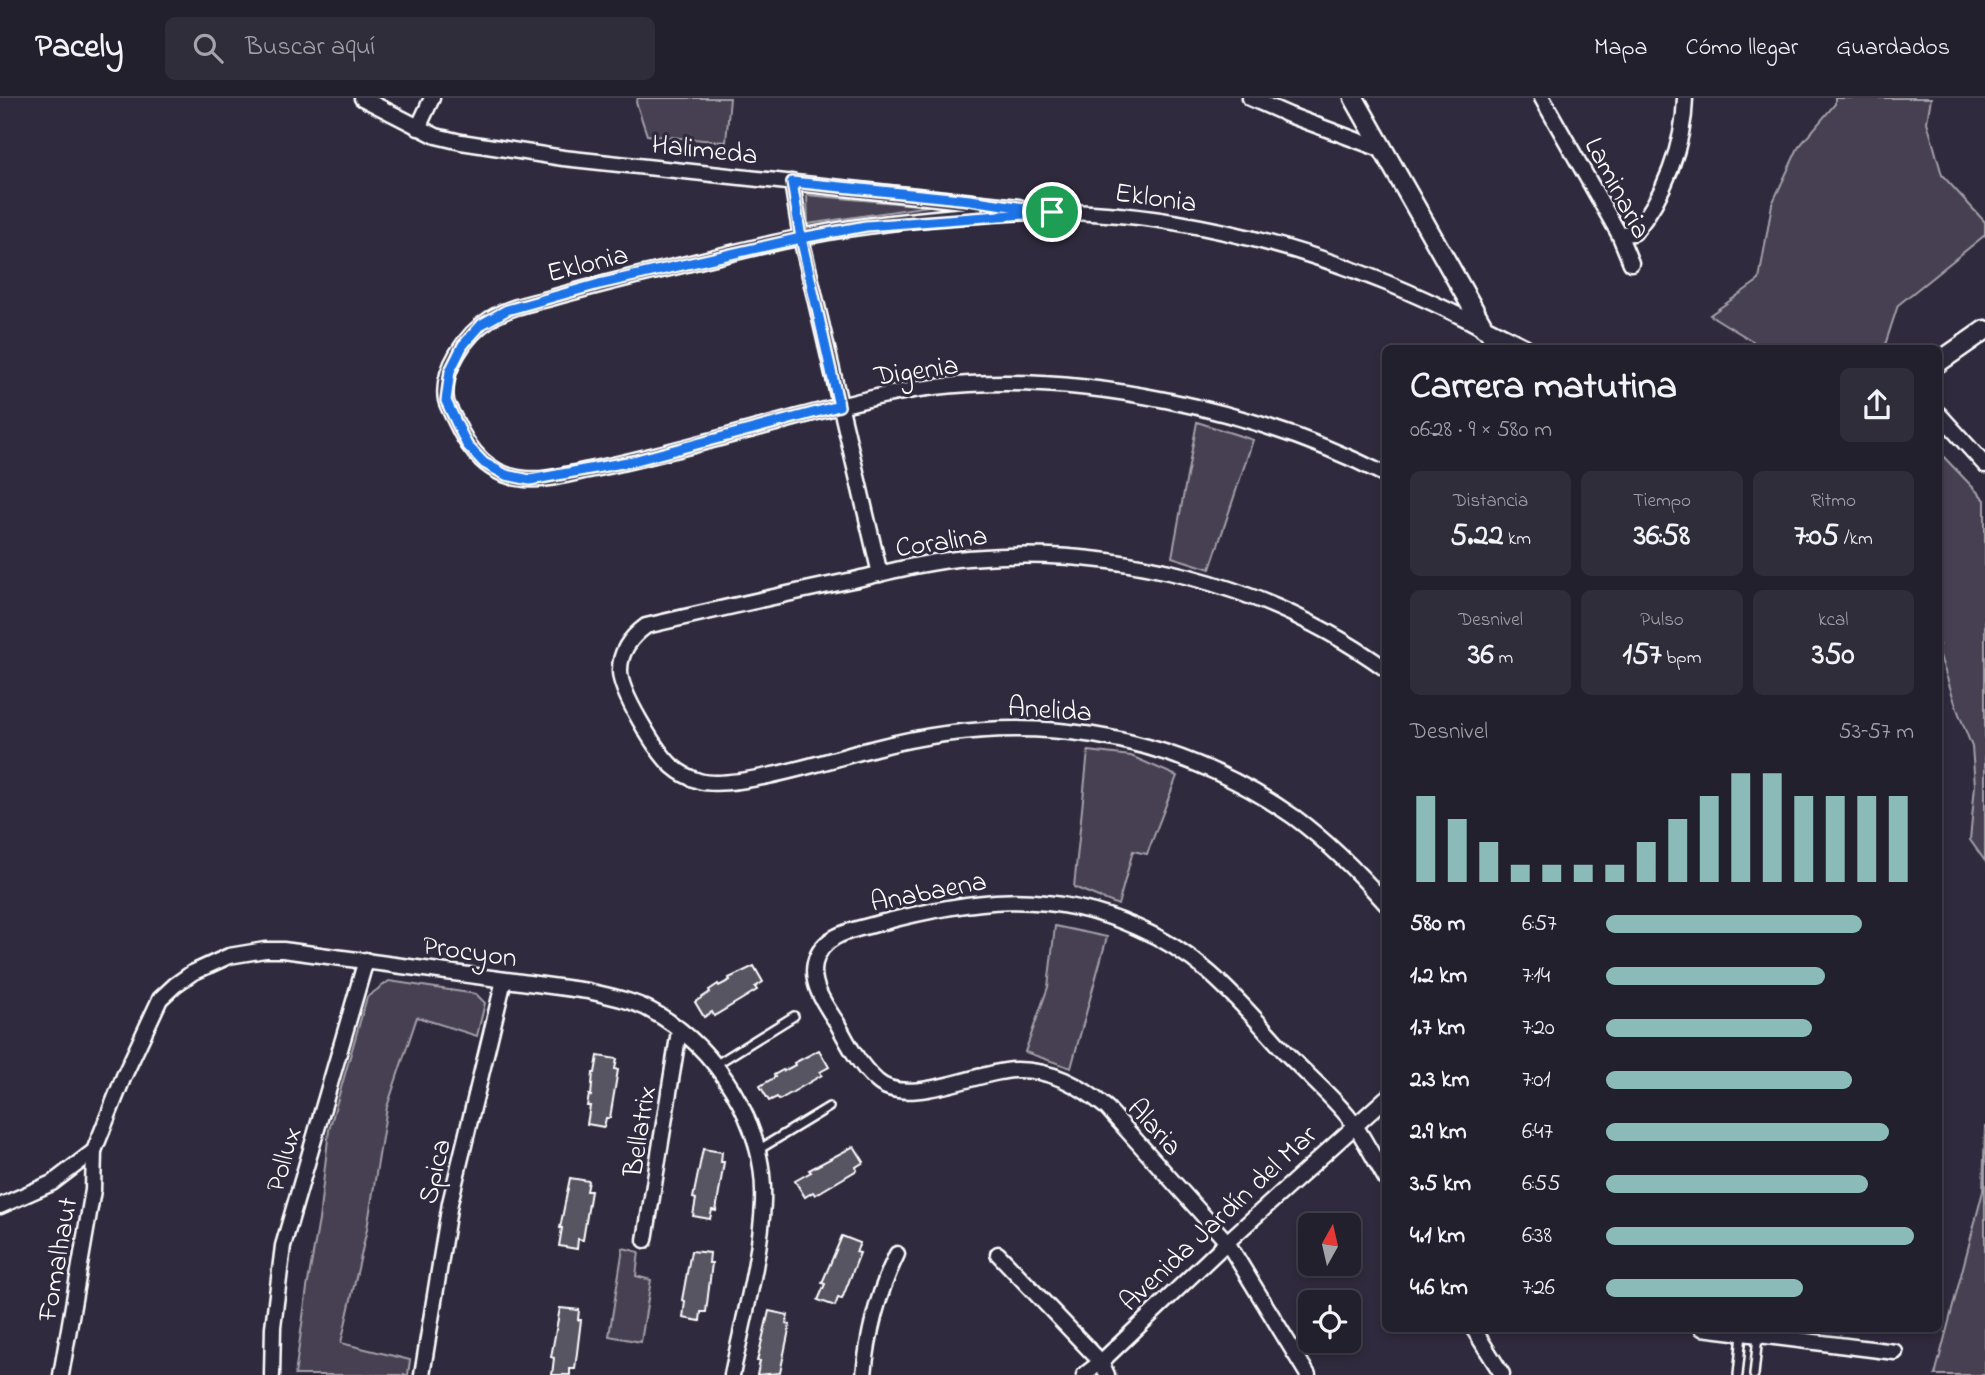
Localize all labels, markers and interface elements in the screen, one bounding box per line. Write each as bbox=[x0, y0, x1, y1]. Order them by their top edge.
search box bbox=[165, 17, 655, 80]
text: Pacely bbox=[35, 24, 123, 72]
icon: search bbox=[189, 29, 227, 67]
text: Buscar aquí bbox=[245, 29, 375, 67]
text: Mapa bbox=[1594, 31, 1647, 66]
text: Cómo llegar bbox=[1685, 31, 1798, 66]
text: Guardados bbox=[1836, 31, 1950, 66]
street label: Halimeda bbox=[650, 126, 760, 177]
street label: Laminaria bbox=[1572, 130, 1660, 247]
street label: Eklonia bbox=[1112, 173, 1199, 226]
pin bbox=[1022, 182, 1082, 242]
icon: arrive bbox=[1033, 193, 1071, 231]
street label: Eklonia bbox=[543, 236, 633, 295]
street label: Digenia bbox=[871, 346, 961, 399]
text: Carrera matutina bbox=[1410, 360, 1677, 416]
button: share bbox=[1840, 368, 1914, 442]
text: 06:28 · 9 × 580 m bbox=[1410, 414, 1552, 447]
text: Distancia bbox=[1453, 488, 1528, 515]
text: Tiempo bbox=[1633, 488, 1691, 515]
text: Ritmo bbox=[1811, 488, 1856, 515]
text: 5.22 bbox=[1450, 515, 1503, 559]
text: 36:58 bbox=[1634, 515, 1690, 559]
text: 7:05 bbox=[1794, 515, 1839, 559]
street label: Coralina bbox=[893, 517, 990, 570]
text: km bbox=[1503, 526, 1531, 553]
text: /km bbox=[1839, 526, 1873, 553]
text: Desnivel bbox=[1458, 607, 1523, 634]
text: Pulso bbox=[1640, 607, 1684, 634]
text: kcal bbox=[1818, 607, 1848, 634]
text: 36 bbox=[1468, 634, 1494, 678]
text: 157 bbox=[1623, 634, 1662, 678]
text: 350 bbox=[1812, 634, 1855, 678]
text: m bbox=[1494, 645, 1513, 672]
text: bpm bbox=[1662, 645, 1701, 672]
street label: Anelida bbox=[1006, 688, 1093, 735]
text: Desnivel bbox=[1410, 716, 1488, 749]
text: 53–57 m bbox=[1838, 716, 1914, 749]
street label: Anabaena bbox=[867, 862, 990, 925]
text: 580 m bbox=[1410, 908, 1465, 941]
text: 6:57 bbox=[1522, 908, 1557, 941]
street label: Procyon bbox=[420, 927, 519, 980]
text: 1.2 km bbox=[1410, 960, 1467, 993]
text: 7:14 bbox=[1522, 960, 1550, 993]
text: 1.7 km bbox=[1410, 1012, 1465, 1045]
text: 7:20 bbox=[1522, 1012, 1555, 1045]
text: 2.3 km bbox=[1410, 1064, 1469, 1097]
text: 7:01 bbox=[1522, 1064, 1551, 1097]
street label: Bellatrix bbox=[614, 1083, 669, 1181]
street label: Alaria bbox=[1116, 1090, 1191, 1167]
street label: Avenida Jardín del Mar bbox=[1111, 1116, 1328, 1323]
text: 2.9 km bbox=[1410, 1116, 1467, 1149]
text: 6:47 bbox=[1522, 1116, 1553, 1149]
street label: Pollux bbox=[257, 1123, 314, 1197]
street label: Spica bbox=[409, 1135, 464, 1208]
text: 3.5 km bbox=[1410, 1168, 1471, 1201]
text: 6:55 bbox=[1522, 1168, 1560, 1201]
street label: Fomalhaut bbox=[28, 1194, 91, 1326]
north arrow bbox=[1298, 1213, 1362, 1276]
map controls bbox=[1298, 1213, 1361, 1353]
text: 4.1 km bbox=[1410, 1220, 1465, 1253]
text: 6:38 bbox=[1522, 1220, 1552, 1253]
text: 4.6 km bbox=[1410, 1272, 1468, 1305]
text: 7:26 bbox=[1522, 1272, 1555, 1305]
button: locate bbox=[1298, 1290, 1361, 1353]

